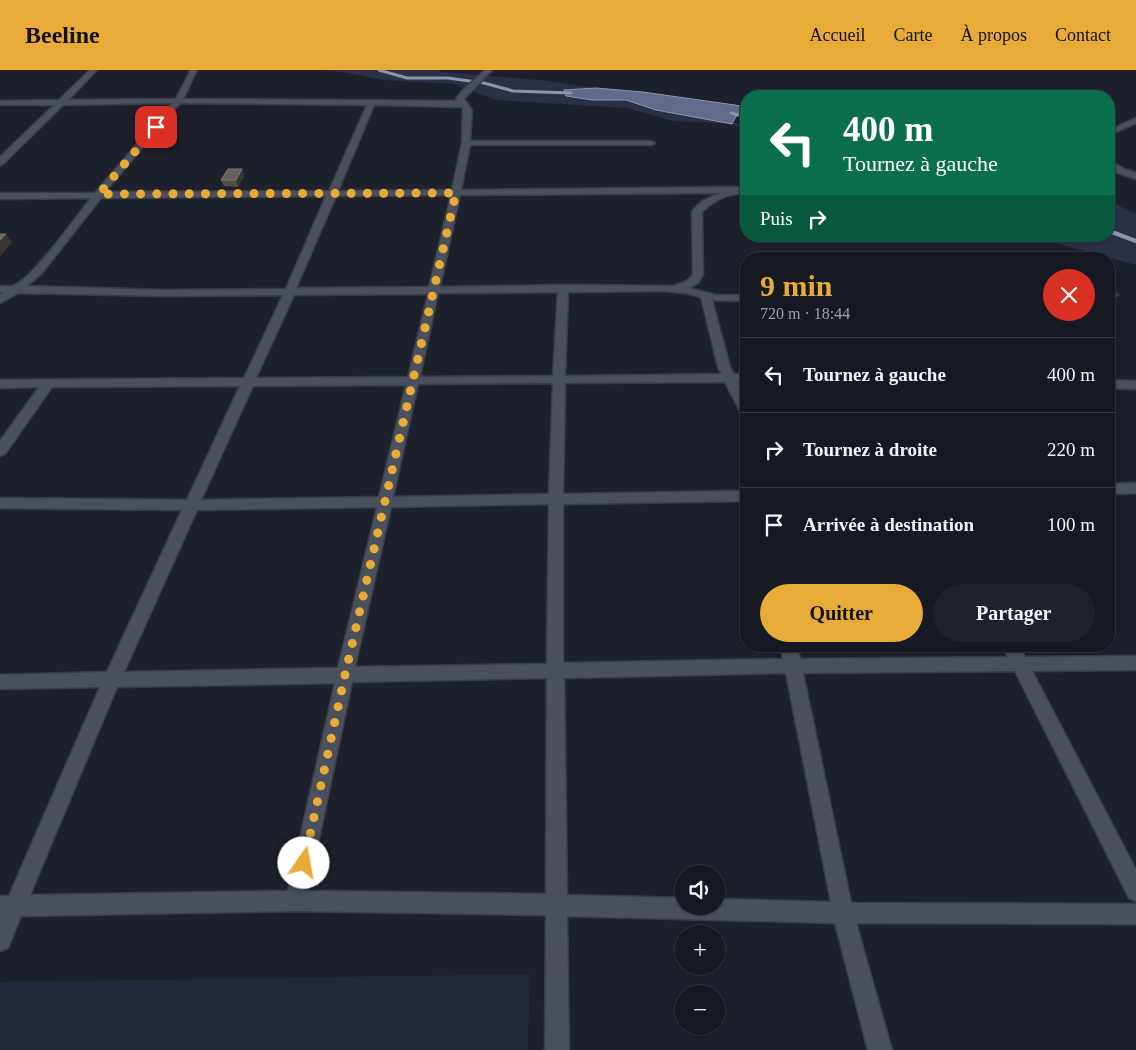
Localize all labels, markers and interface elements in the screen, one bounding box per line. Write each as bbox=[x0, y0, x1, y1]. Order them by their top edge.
text: Beeline bbox=[25, 22, 100, 48]
text: Accueil bbox=[810, 25, 866, 45]
text: Carte bbox=[894, 25, 933, 45]
text: À propos bbox=[961, 25, 1027, 45]
text: Contact bbox=[1055, 25, 1111, 45]
pin bbox=[135, 106, 177, 148]
icon: left bbox=[760, 110, 825, 175]
text: 400 m bbox=[843, 110, 933, 149]
icon: arrive bbox=[142, 113, 170, 141]
text: Tournez à gauche bbox=[843, 151, 998, 176]
icon: right bbox=[803, 205, 831, 233]
text: Puis bbox=[760, 208, 793, 229]
text: 9 min bbox=[760, 269, 833, 302]
button: close bbox=[1043, 269, 1095, 321]
text: 720 m · 18:44 bbox=[760, 305, 850, 322]
icon: left bbox=[760, 361, 788, 389]
text: Tournez à gauche bbox=[803, 364, 946, 385]
text: 400 m bbox=[1047, 364, 1095, 385]
icon: right bbox=[760, 436, 788, 464]
text: Tournez à droite bbox=[803, 439, 937, 460]
text: 220 m bbox=[1047, 439, 1095, 460]
icon: arrive bbox=[760, 511, 788, 539]
text: Arrivée à destination bbox=[803, 514, 974, 535]
text: 100 m bbox=[1047, 514, 1095, 535]
button: Quitter bbox=[760, 584, 923, 642]
button: Partager bbox=[933, 584, 1095, 642]
position arrow bbox=[277, 836, 329, 888]
map controls bbox=[675, 865, 725, 1035]
button: sound bbox=[675, 865, 725, 915]
button: + bbox=[675, 925, 725, 975]
button: − bbox=[675, 985, 725, 1035]

